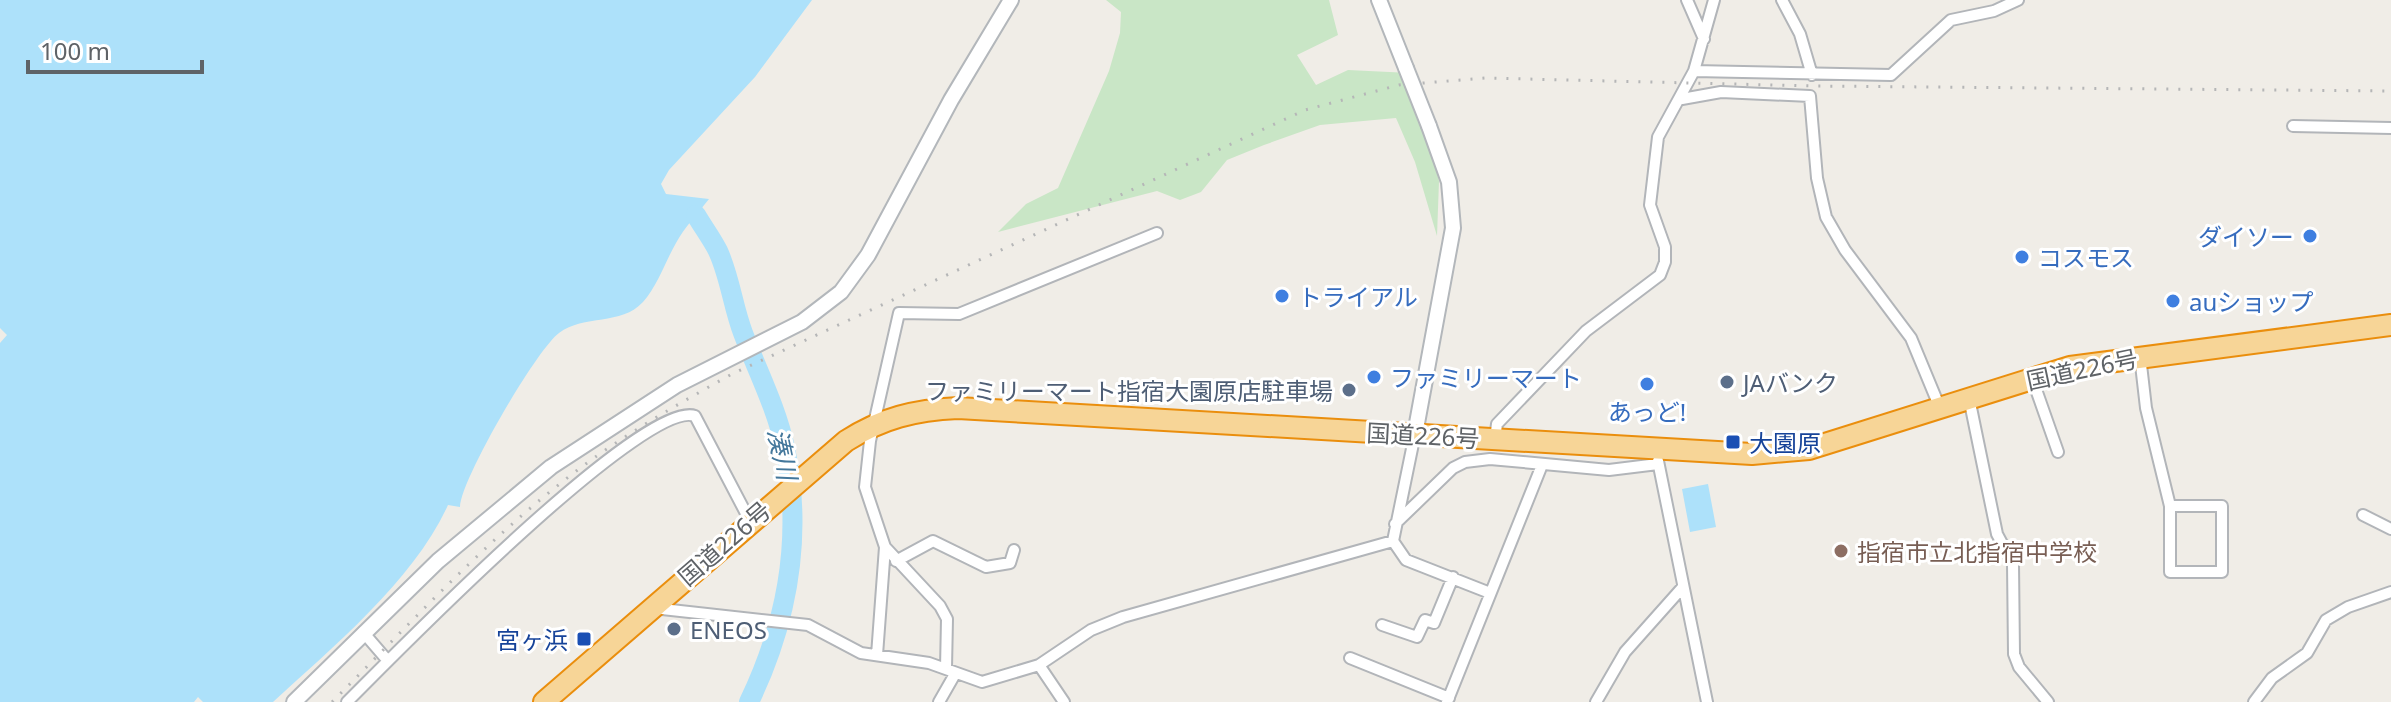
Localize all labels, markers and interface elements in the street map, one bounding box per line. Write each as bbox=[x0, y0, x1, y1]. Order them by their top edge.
scale bar bbox=[28, 24, 202, 74]
text: 100 m bbox=[40, 34, 110, 67]
place label: ダイソー bbox=[2198, 220, 2294, 253]
marker: ダイソー bbox=[2301, 227, 2319, 245]
place label: コスモス bbox=[2038, 241, 2134, 274]
marker: コスモス bbox=[2013, 248, 2031, 266]
place label: トライアル bbox=[1298, 280, 1418, 313]
place label: auショップ bbox=[2189, 285, 2313, 318]
marker: トライアル bbox=[1273, 287, 1291, 305]
marker: auショップ bbox=[2164, 292, 2182, 310]
street label: 国道226号 bbox=[2023, 341, 2141, 397]
place label: ファミリーマート bbox=[1390, 361, 1582, 394]
place label: JAバンク bbox=[1741, 366, 1838, 399]
marker: ファミリーマート bbox=[1365, 368, 1383, 386]
marker: JAバンク bbox=[1718, 373, 1736, 391]
place label: ファミリーマート指宿大園原店駐車場 bbox=[925, 374, 1333, 407]
marker: あっど! bbox=[1638, 375, 1656, 393]
marker: ファミリーマート指宿大園原店駐車場 bbox=[1340, 381, 1358, 399]
place label: あっど! bbox=[1608, 395, 1686, 428]
street label: 国道226号 bbox=[1366, 416, 1480, 454]
water label: 湊川 bbox=[760, 425, 807, 486]
place label: 大園原 bbox=[1749, 426, 1821, 459]
marker: 大園原 bbox=[1724, 433, 1742, 451]
street label: 国道226号 bbox=[670, 493, 778, 593]
place label: 指宿市立北指宿中学校 bbox=[1857, 535, 2097, 568]
marker: 指宿市立北指宿中学校 bbox=[1832, 542, 1850, 560]
place label: ENEOS bbox=[690, 613, 767, 646]
marker: ENEOS bbox=[665, 620, 683, 638]
place label: 宮ヶ浜 bbox=[496, 623, 568, 656]
marker: 宮ヶ浜 bbox=[575, 630, 593, 648]

